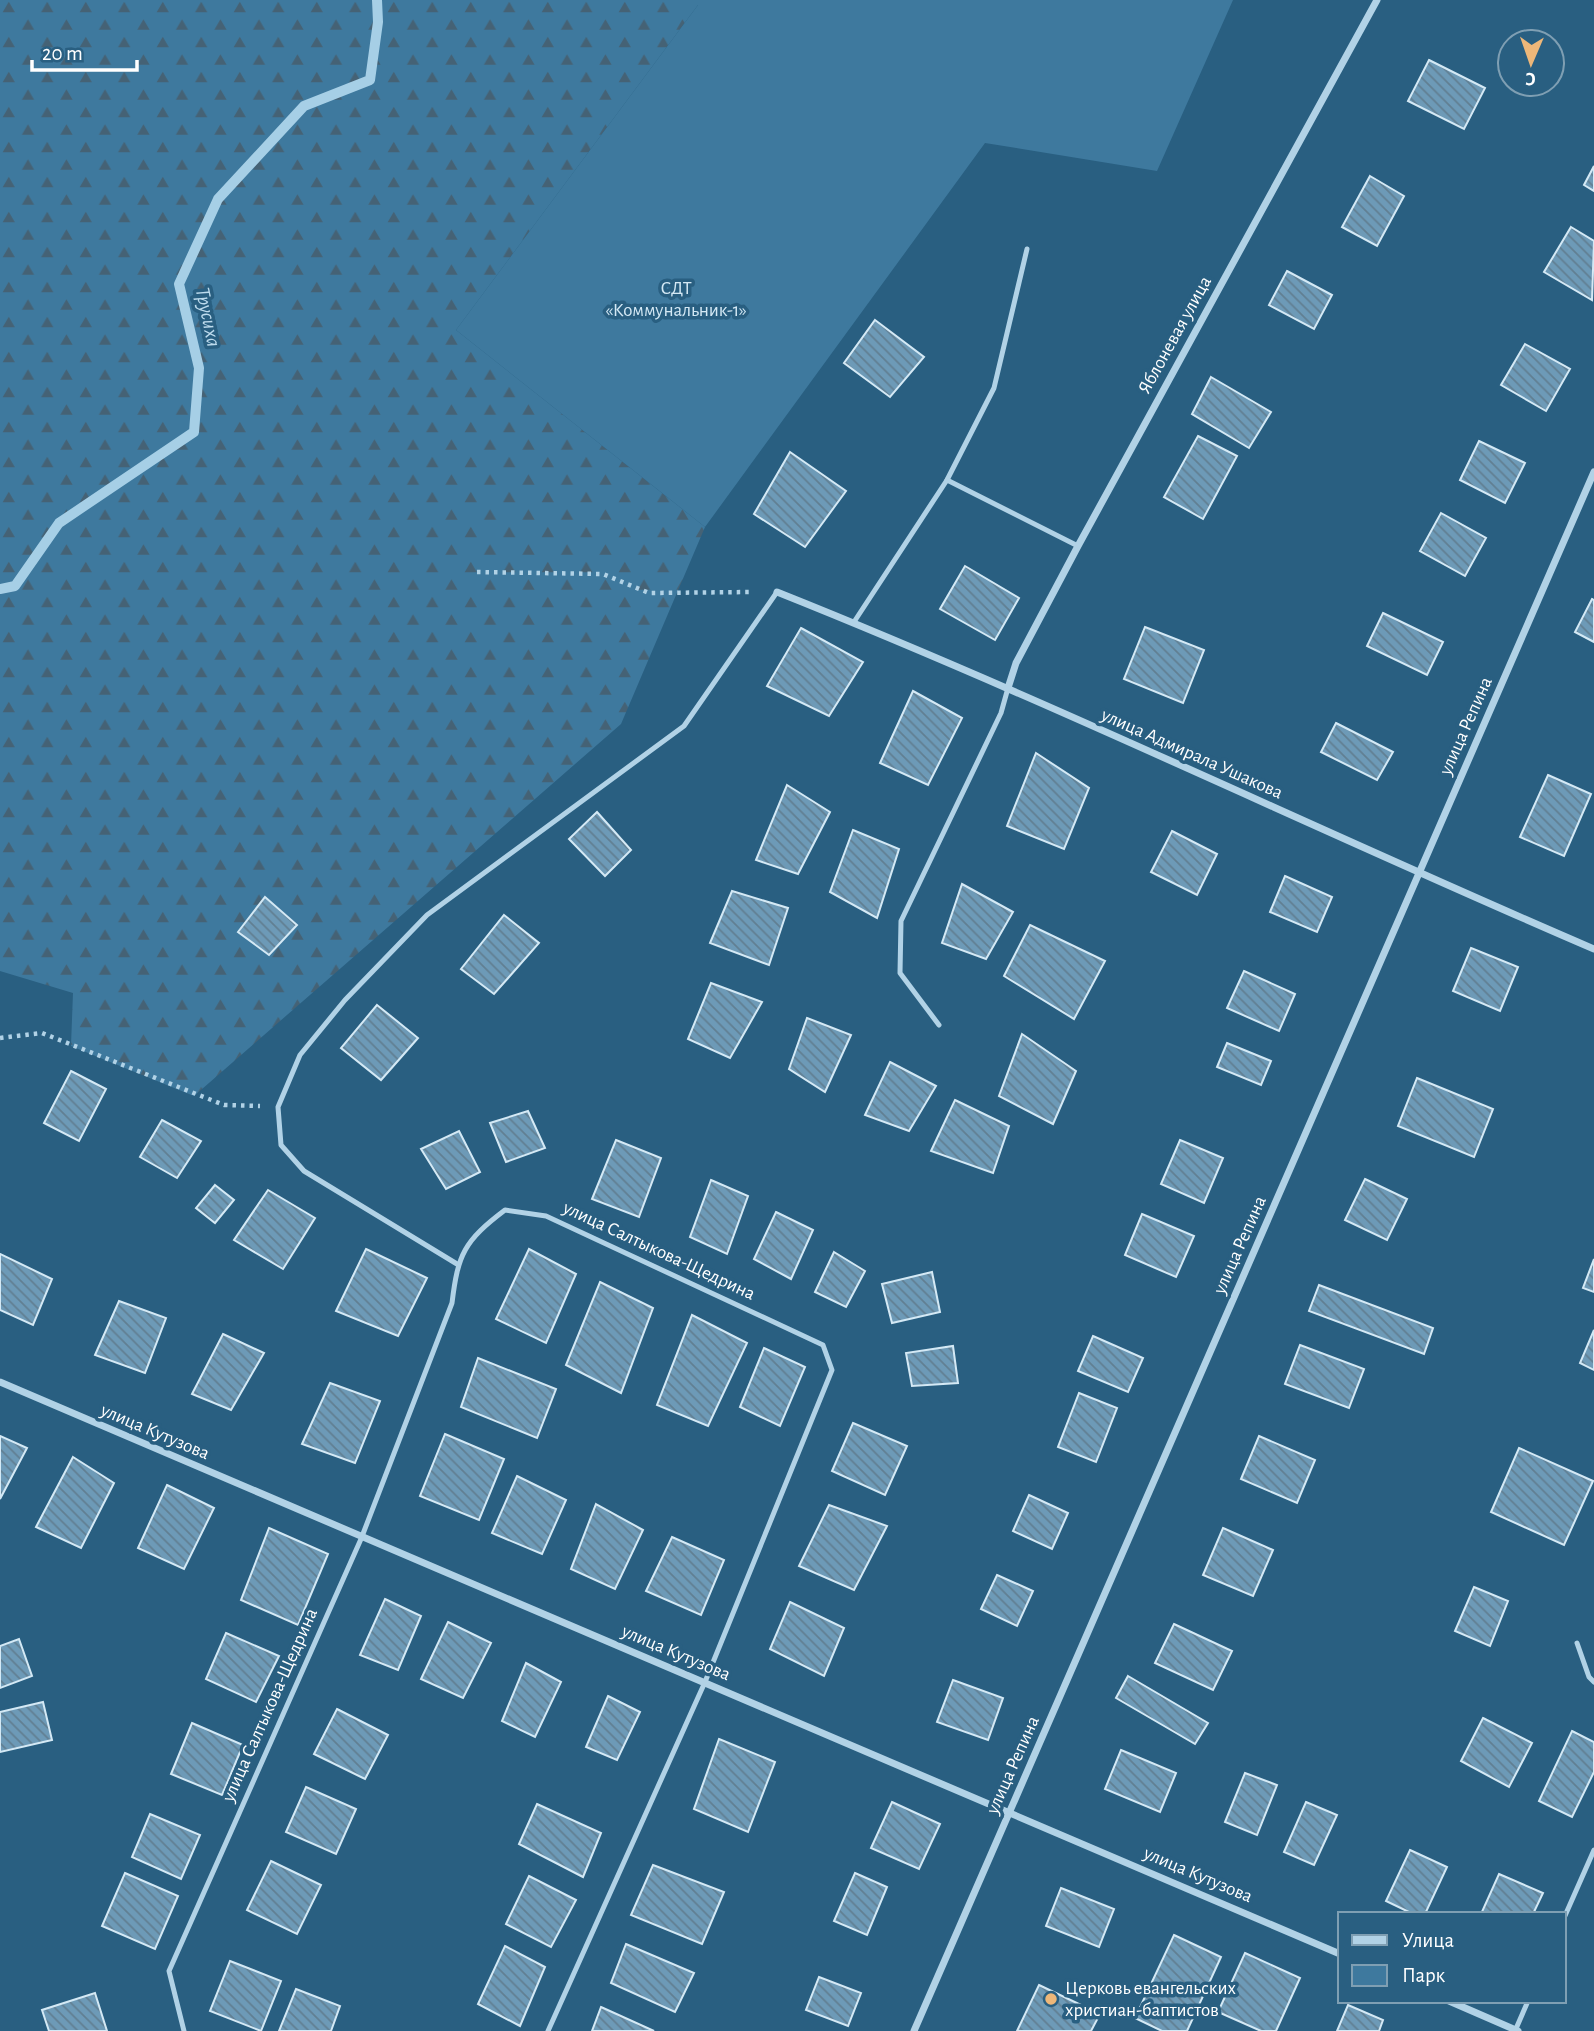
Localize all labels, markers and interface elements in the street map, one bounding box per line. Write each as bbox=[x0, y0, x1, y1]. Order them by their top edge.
scale bar bbox=[32, 28, 136, 72]
north arrow bbox=[1496, 28, 1566, 98]
text: 20 m bbox=[42, 43, 83, 64]
text: С bbox=[1525, 69, 1536, 88]
street label: Яблоневая улица bbox=[1135, 273, 1215, 397]
park label: СДТ «Коммунальник-1» bbox=[605, 279, 747, 320]
water label: Трусиха bbox=[191, 285, 225, 349]
street label: улица Репина bbox=[1436, 674, 1496, 779]
street label: улица Адмирала Ушакова bbox=[1098, 705, 1286, 803]
street label: улица Репина bbox=[1210, 1193, 1270, 1298]
street label: улица Салтыкова-Щедрина bbox=[559, 1198, 758, 1304]
street label: улица Кутузова bbox=[97, 1400, 212, 1464]
street label: улица Салтыкова-Щедрина bbox=[218, 1605, 321, 1805]
street label: улица Кутузова bbox=[618, 1621, 733, 1685]
street label: улица Репина bbox=[983, 1713, 1043, 1818]
street label: улица Кутузова bbox=[1140, 1843, 1255, 1907]
legend bbox=[1338, 1912, 1566, 2003]
text: Улица bbox=[1402, 1930, 1455, 1951]
text: Парк bbox=[1402, 1965, 1446, 1986]
place label: Церковь евангельских христиан-баптистов bbox=[1065, 1979, 1236, 2020]
marker: Церковь евангельских христиан-баптистов bbox=[1043, 1991, 1059, 2007]

